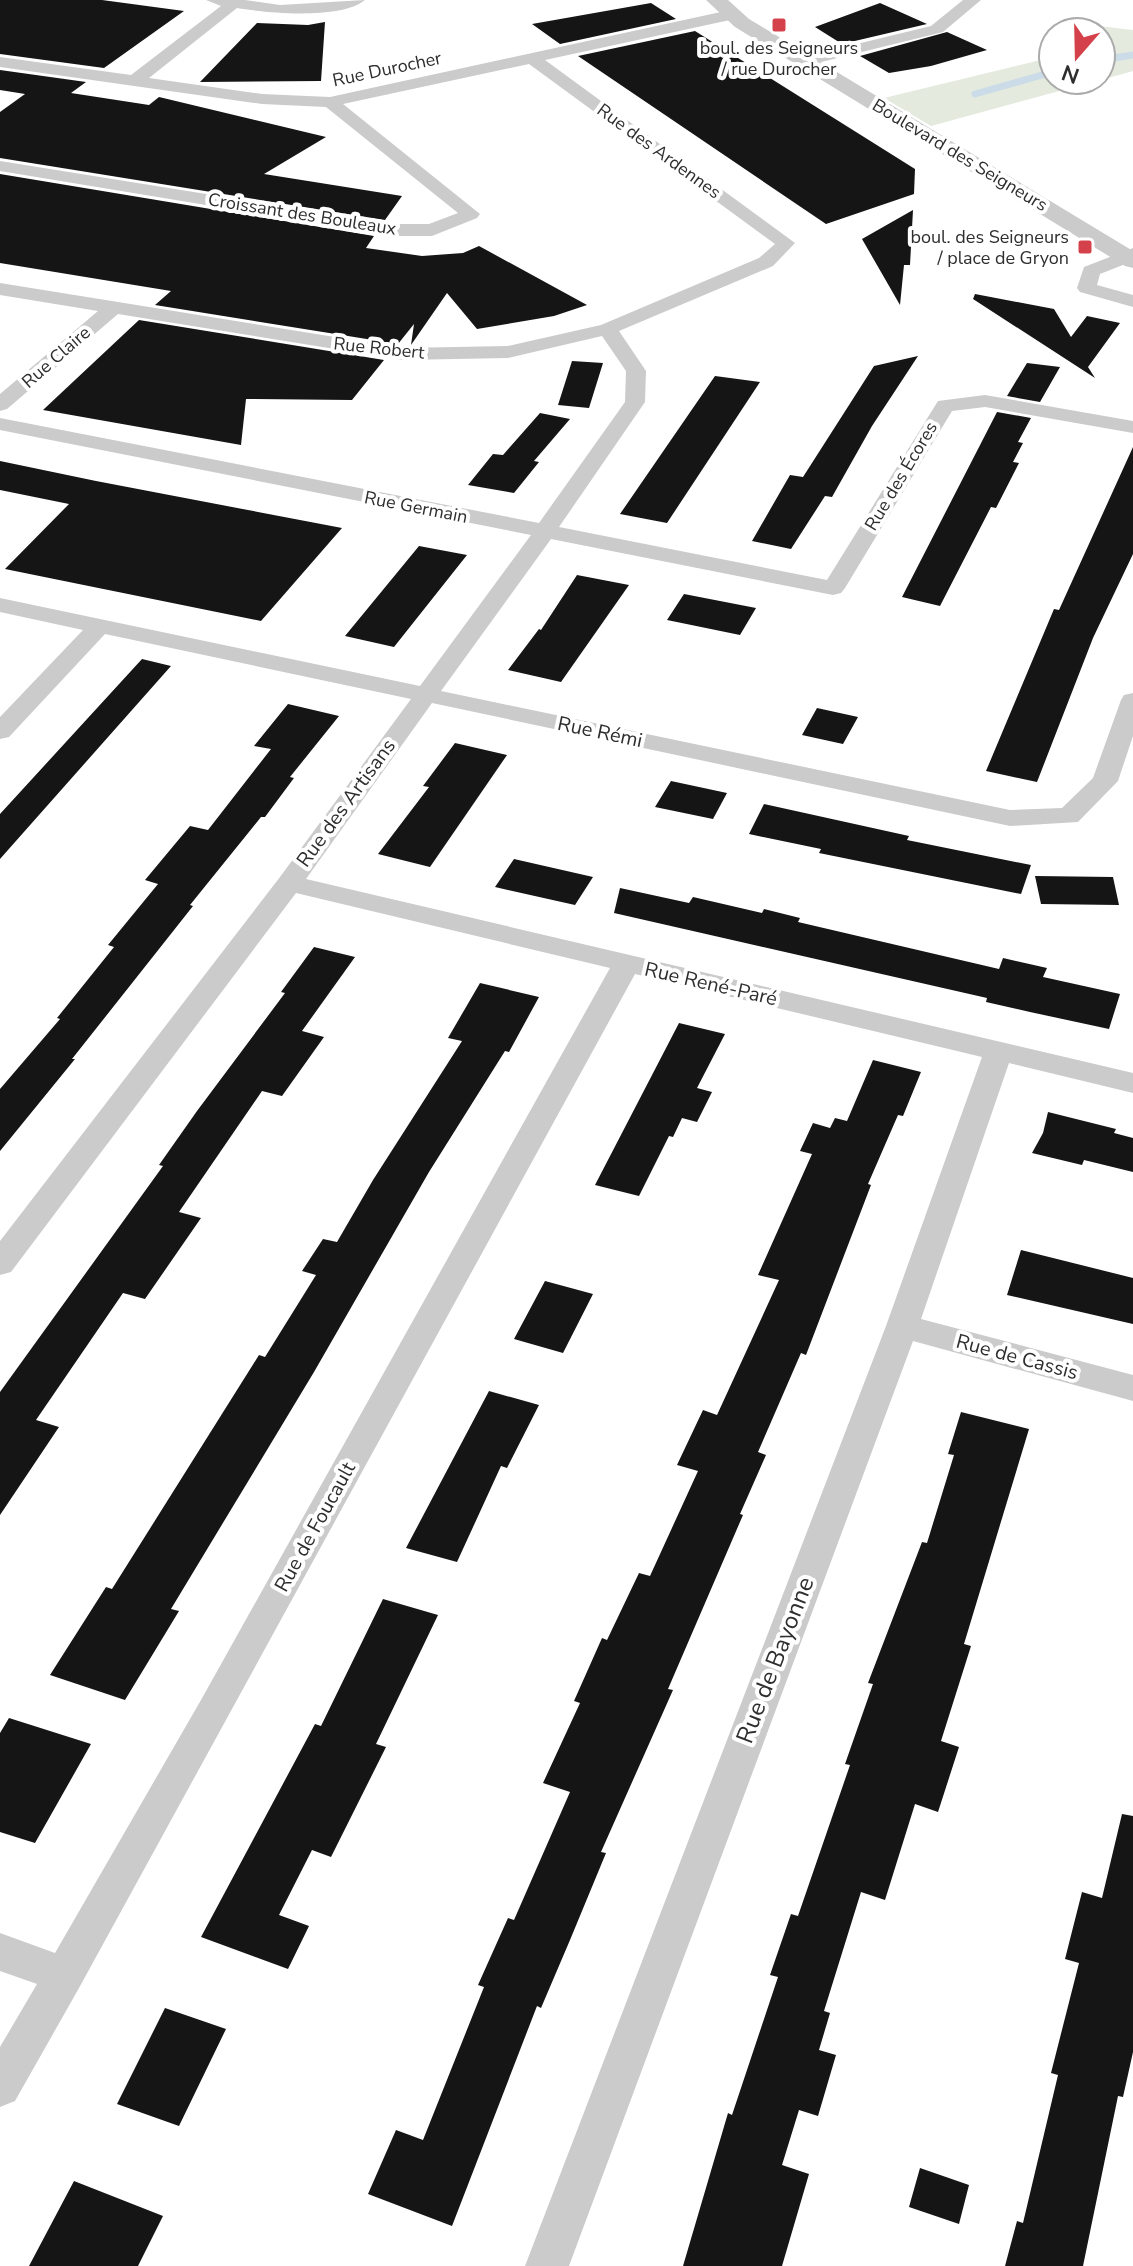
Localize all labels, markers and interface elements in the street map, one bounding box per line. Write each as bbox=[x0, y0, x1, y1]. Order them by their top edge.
marker: boul. des Seigneurs / rue Durocher bbox=[770, 16, 788, 34]
north arrow bbox=[1037, 16, 1117, 96]
place label: boul. des Seigneurs / rue Durocher bbox=[700, 36, 858, 81]
street label: Rue Durocher bbox=[330, 46, 444, 92]
text: N bbox=[1058, 57, 1083, 91]
street label: Boulevard des Seigneurs bbox=[868, 93, 1052, 217]
street label: Rue des Ardennes bbox=[592, 98, 726, 204]
street label: Croissant des Bouleaux bbox=[206, 187, 398, 241]
place label: boul. des Seigneurs / place de Gryon bbox=[911, 225, 1069, 270]
marker: boul. des Seigneurs / place de Gryon bbox=[1076, 238, 1094, 256]
street label: Rue Claire bbox=[17, 321, 95, 393]
street label: Rue Robert bbox=[332, 331, 426, 365]
street label: Rue des Écores bbox=[859, 417, 943, 535]
street label: Rue Germain bbox=[362, 485, 470, 529]
street label: Rue Rémi bbox=[555, 710, 645, 754]
street label: Rue des Artisans bbox=[290, 733, 402, 873]
street label: Rue René-Paré bbox=[642, 956, 780, 1012]
street label: Rue de Cassis bbox=[953, 1328, 1081, 1386]
street label: Rue de Foucault bbox=[268, 1456, 362, 1597]
street label: Rue de Bayonne bbox=[729, 1572, 821, 1748]

